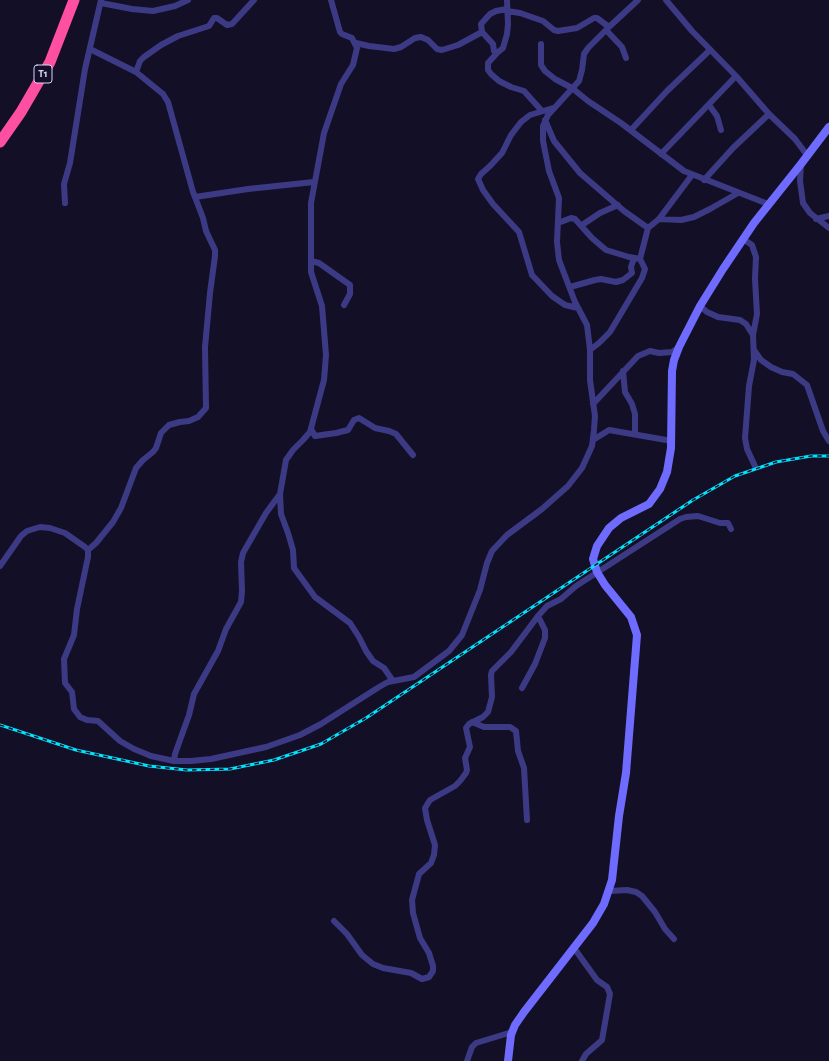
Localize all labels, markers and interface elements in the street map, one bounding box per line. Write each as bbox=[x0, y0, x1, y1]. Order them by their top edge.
road number: T1 bbox=[34, 65, 52, 83]

